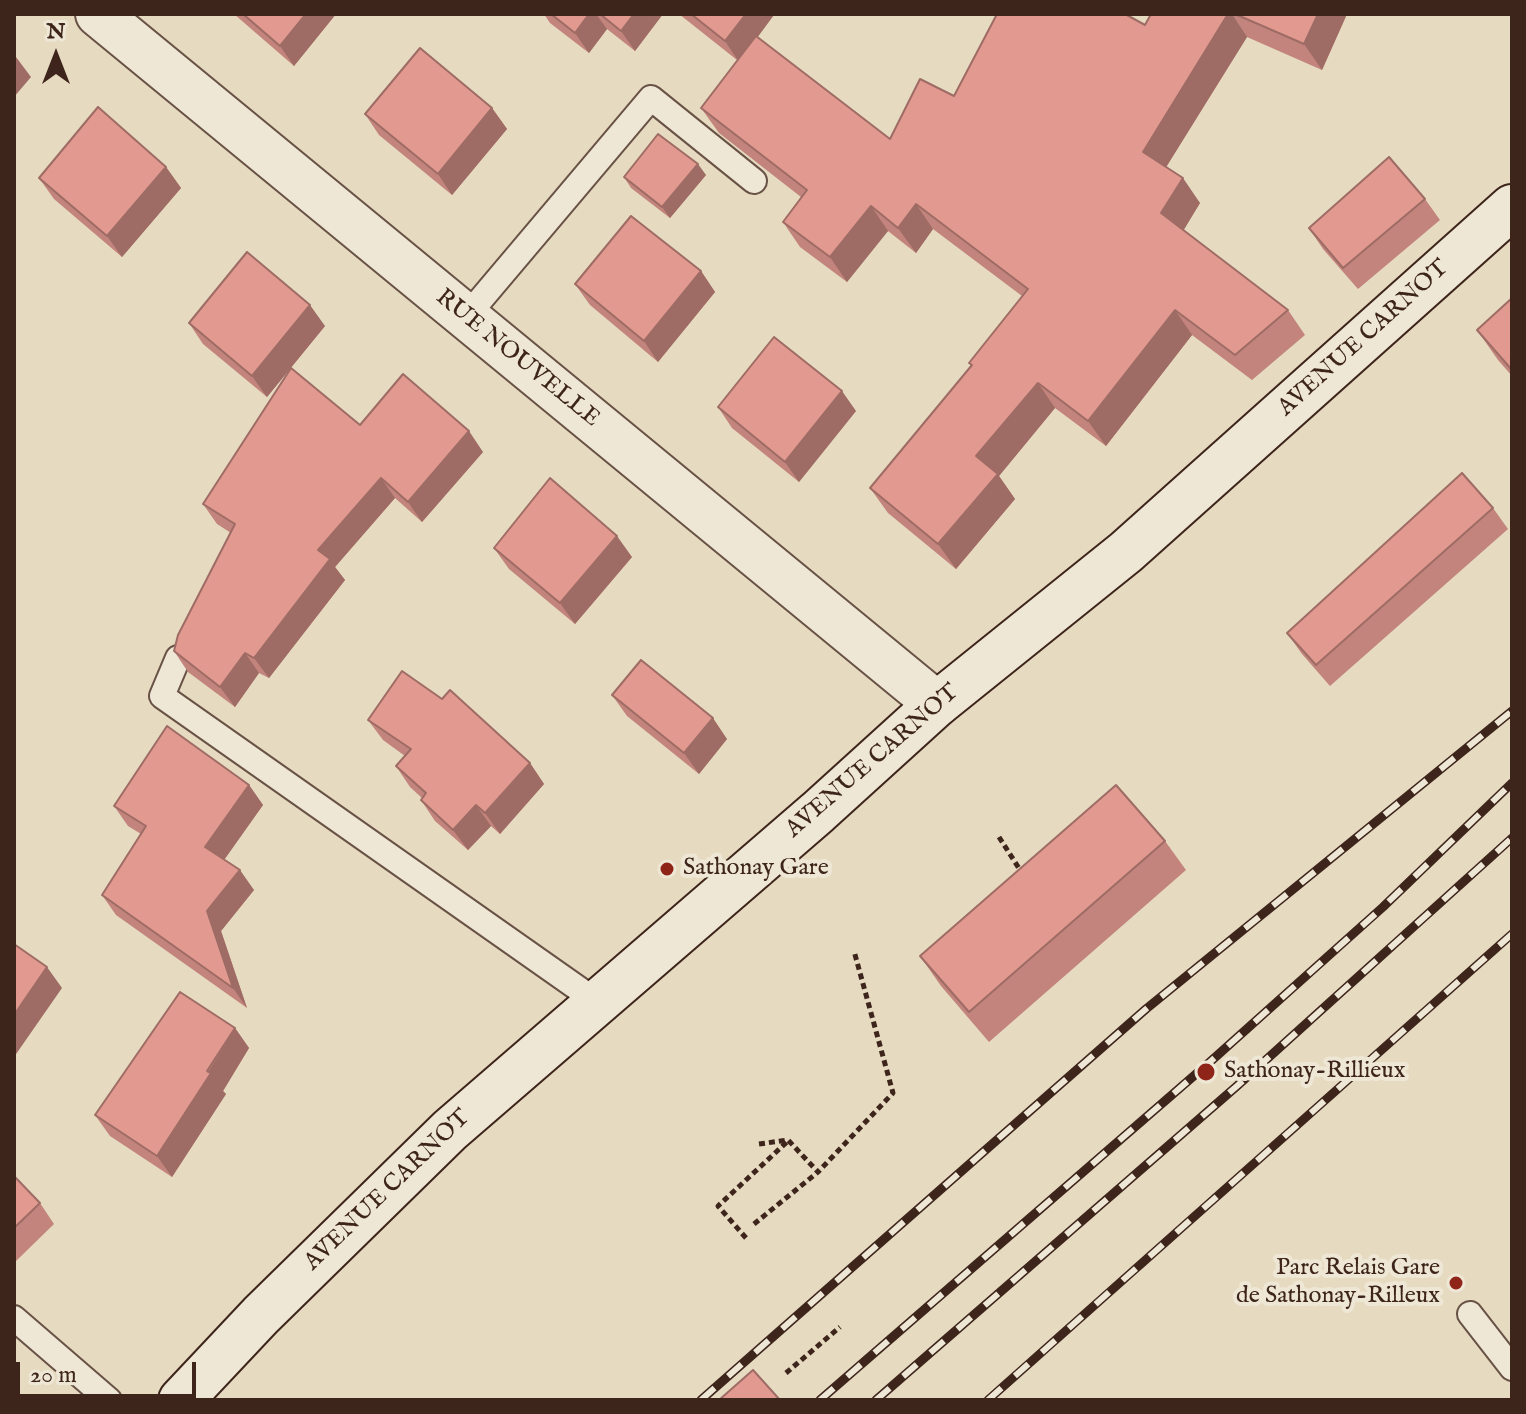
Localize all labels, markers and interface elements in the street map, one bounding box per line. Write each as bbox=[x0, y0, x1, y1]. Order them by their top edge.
north arrow bbox=[16, 16, 96, 96]
text: N bbox=[46, 18, 66, 46]
street label: AVENUE CARNOT bbox=[1273, 255, 1455, 423]
street label: RUE NOUVELLE bbox=[429, 284, 605, 434]
street label: AVENUE CARNOT bbox=[781, 679, 965, 845]
place label: Sathonay Gare bbox=[683, 855, 829, 883]
marker: Sathonay Gare bbox=[658, 860, 676, 878]
place label: Sathonay-Rillieux bbox=[1224, 1058, 1406, 1086]
marker: Sathonay-Rillieux bbox=[1195, 1061, 1217, 1083]
street label: AVENUE CARNOT bbox=[299, 1104, 477, 1278]
place label: Parc Relais Gare de Sathonay-Rilleux bbox=[1236, 1255, 1440, 1311]
marker: Parc Relais Gare de Sathonay-Rilleux bbox=[1447, 1274, 1465, 1292]
scale bar bbox=[20, 1346, 200, 1396]
text: 20 m bbox=[30, 1360, 77, 1391]

